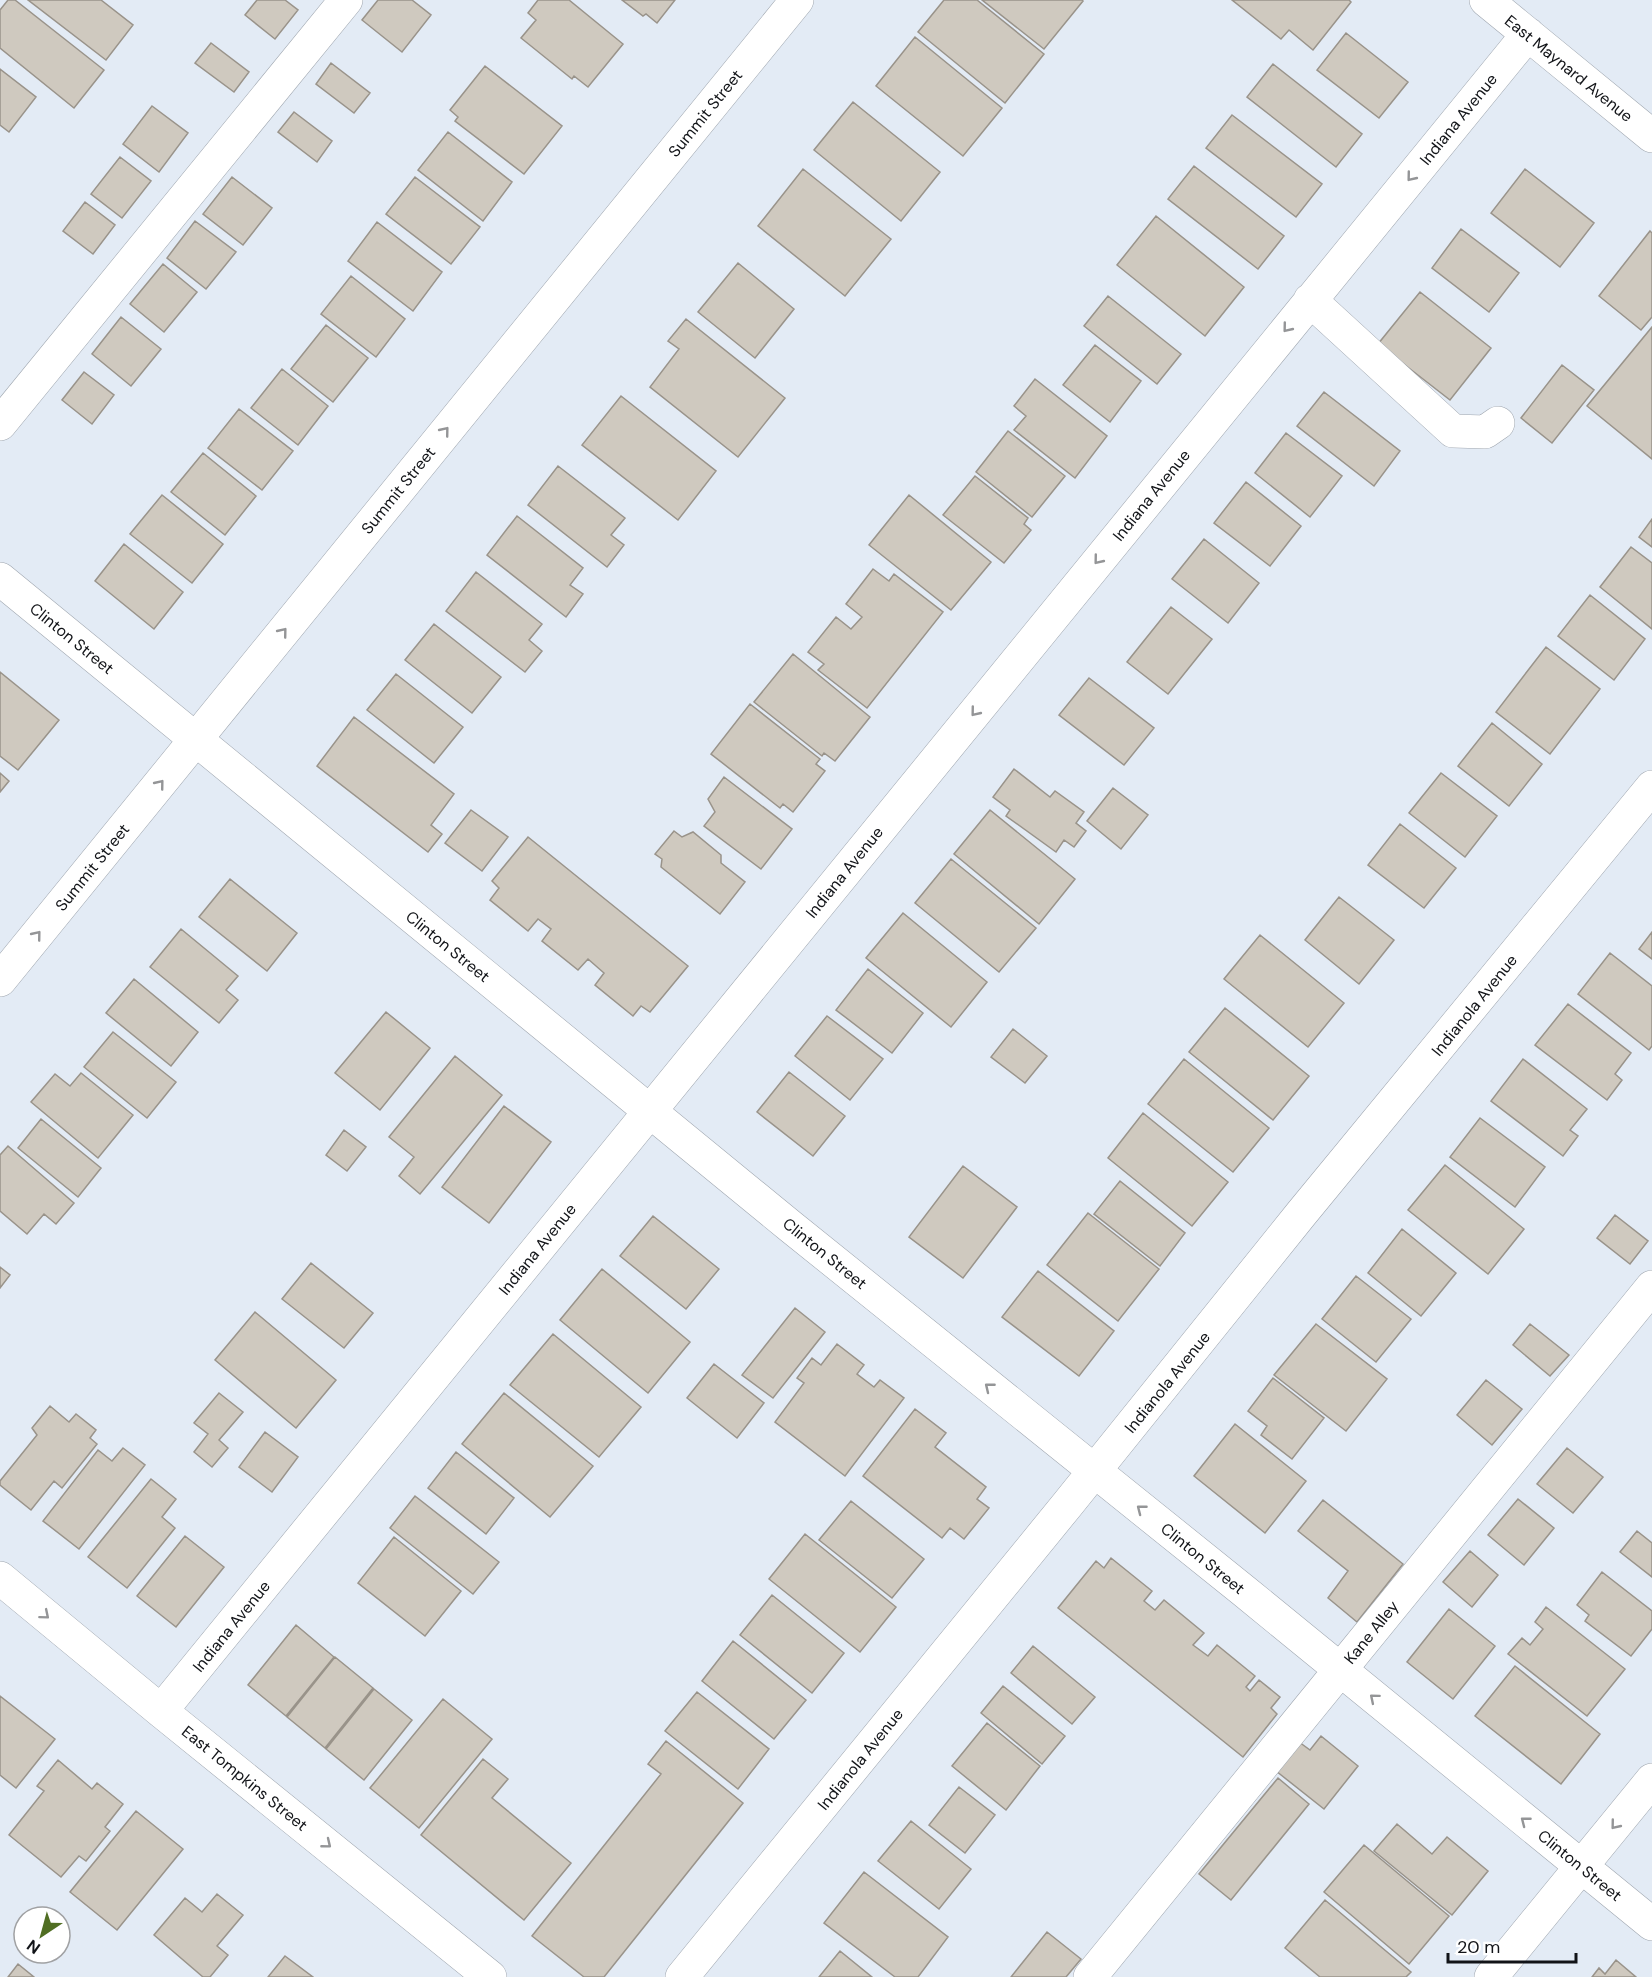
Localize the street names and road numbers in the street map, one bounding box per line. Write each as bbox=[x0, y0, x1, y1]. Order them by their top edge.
street label: East Maynard Avenue bbox=[1500, 10, 1637, 127]
street label: Summit Street bbox=[664, 65, 747, 161]
street label: Indiana Avenue bbox=[1415, 69, 1502, 169]
street label: Summit Street bbox=[357, 442, 440, 538]
street label: Indiana Avenue bbox=[1108, 445, 1195, 545]
street label: Clinton Street bbox=[25, 598, 118, 679]
street label: Summit Street bbox=[51, 819, 134, 915]
street label: Indiana Avenue bbox=[801, 822, 888, 922]
street label: Clinton Street bbox=[401, 906, 494, 987]
street label: Indianola Avenue bbox=[1427, 950, 1522, 1061]
street label: Indiana Avenue bbox=[494, 1199, 581, 1299]
street label: Clinton Street bbox=[778, 1213, 871, 1294]
street label: Indianola Avenue bbox=[1120, 1327, 1215, 1438]
street label: Clinton Street bbox=[1156, 1518, 1249, 1599]
street label: Indiana Avenue bbox=[188, 1576, 275, 1676]
street label: Kane Alley bbox=[1339, 1596, 1403, 1668]
street label: Indianola Avenue bbox=[813, 1704, 908, 1815]
street label: East Tompkins Street bbox=[177, 1721, 312, 1836]
street label: Clinton Street bbox=[1533, 1825, 1626, 1906]

